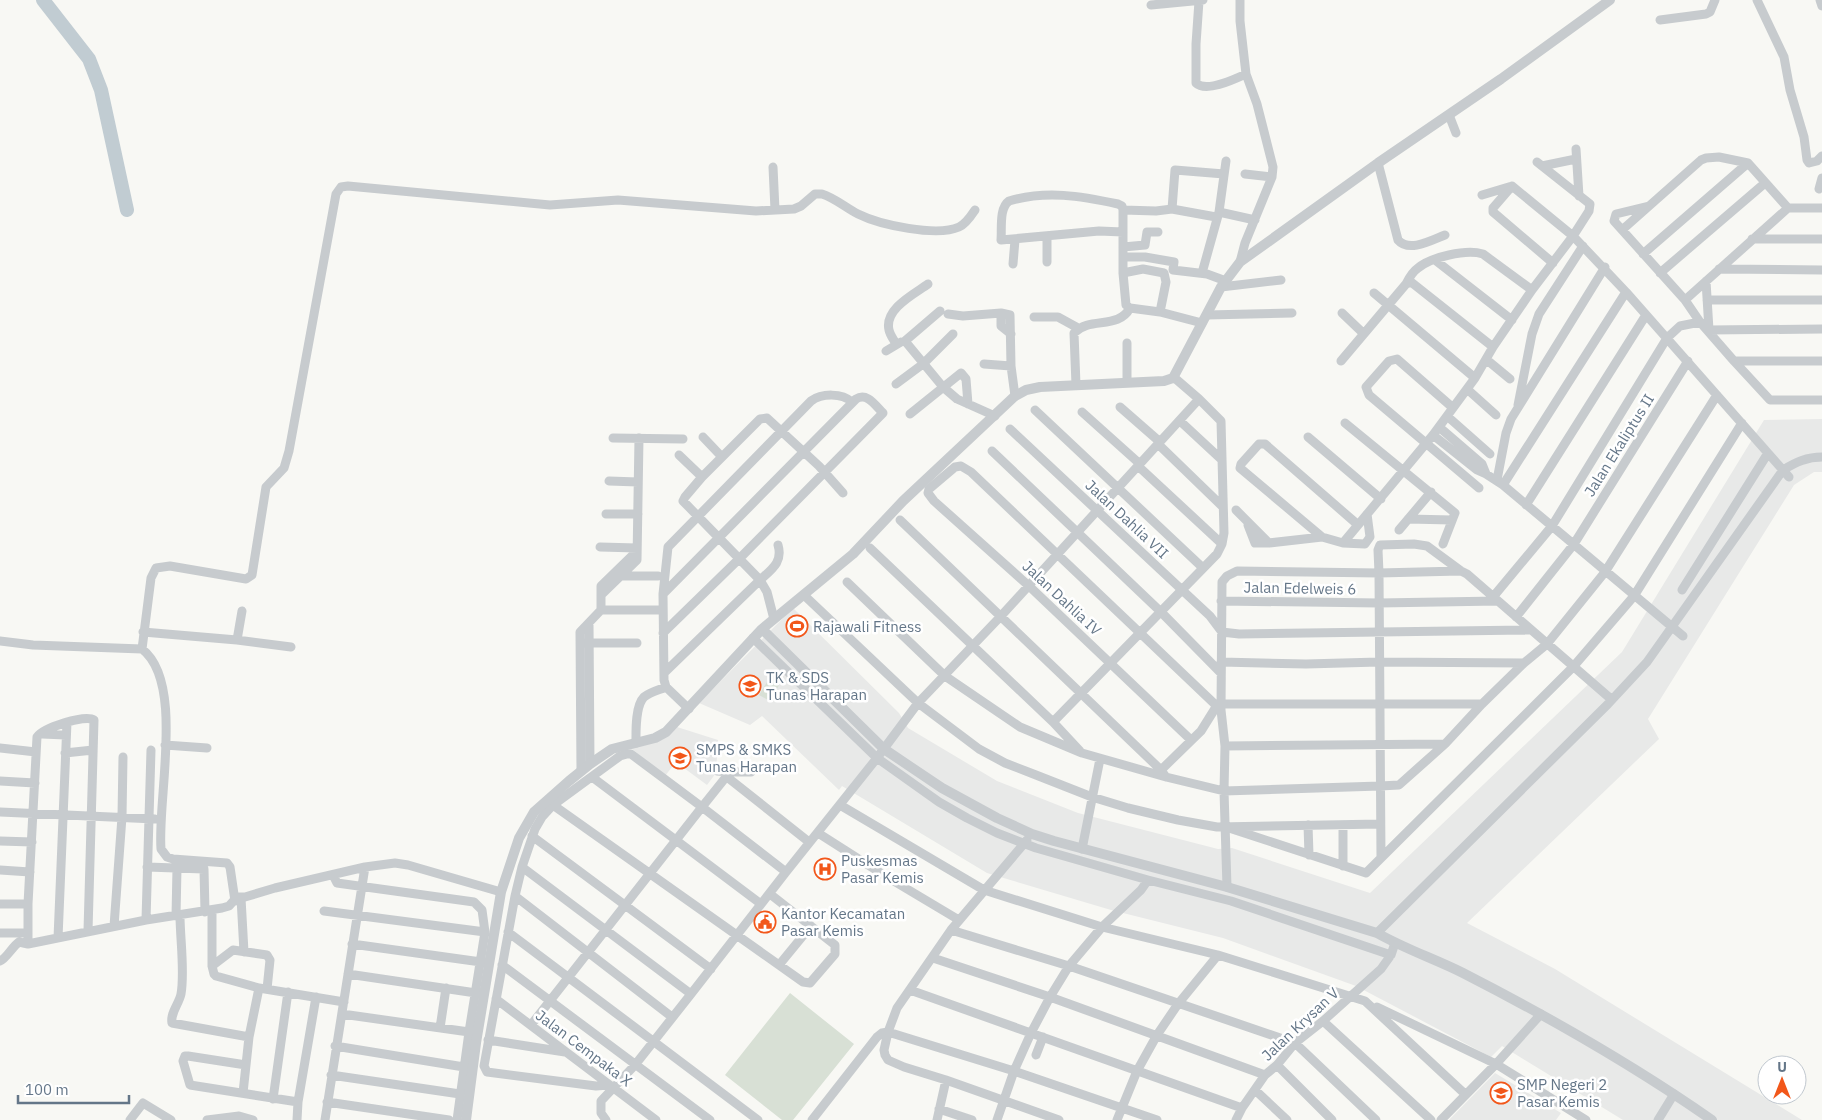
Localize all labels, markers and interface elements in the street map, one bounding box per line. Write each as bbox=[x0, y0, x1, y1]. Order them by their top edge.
street label: Jalan Ekaliptus II bbox=[1580, 390, 1658, 500]
street label: Jalan Dahlia VII bbox=[1081, 476, 1173, 562]
street label: Jalan Dahlia IV bbox=[1019, 557, 1105, 639]
street label: Jalan Edelweis 6 bbox=[1244, 578, 1356, 598]
sports icon: Rajawali Fitness bbox=[785, 614, 809, 638]
place label: Rajawali Fitness bbox=[813, 617, 922, 636]
place label: TK & SDS Tunas Harapan bbox=[766, 668, 867, 704]
school or university icon: TK & SDS Tunas Harapan bbox=[738, 674, 762, 698]
place label: SMPS & SMKS Tunas Harapan bbox=[696, 740, 797, 776]
school or university icon: SMPS & SMKS Tunas Harapan bbox=[668, 746, 692, 770]
place label: Puskesmas Pasar Kemis bbox=[841, 851, 924, 887]
hospital icon: Puskesmas Pasar Kemis bbox=[813, 857, 837, 881]
place label: Kantor Kecamatan Pasar Kemis bbox=[781, 904, 905, 940]
public building icon: Kantor Kecamatan Pasar Kemis bbox=[753, 910, 777, 934]
street label: Jalan Krysan V bbox=[1257, 983, 1343, 1065]
street label: Jalan Cempaka X bbox=[532, 1006, 636, 1090]
north arrow bbox=[1757, 1055, 1807, 1105]
text: U bbox=[1777, 1058, 1787, 1076]
scale bar bbox=[18, 1072, 129, 1104]
place label: SMP Negeri 2 Pasar Kemis bbox=[1517, 1075, 1607, 1111]
text: 100 m bbox=[25, 1080, 69, 1099]
school or university icon: SMP Negeri 2 Pasar Kemis bbox=[1489, 1081, 1513, 1105]

